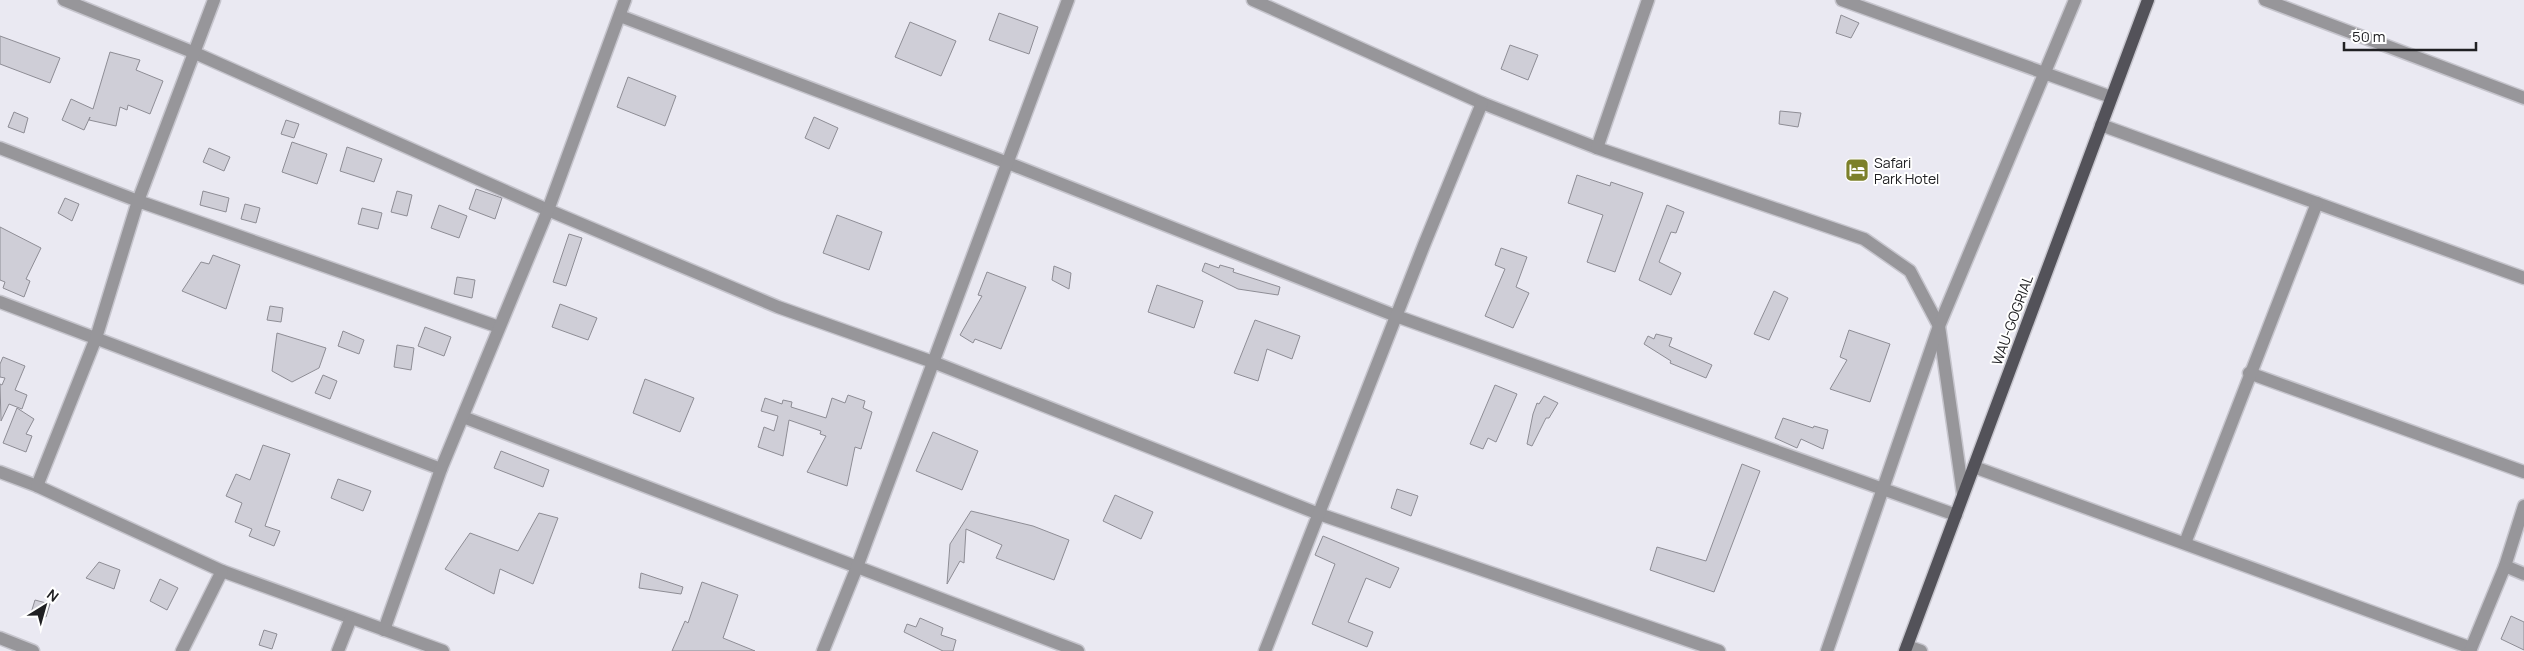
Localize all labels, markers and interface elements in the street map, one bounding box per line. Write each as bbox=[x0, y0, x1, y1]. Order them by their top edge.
scale bar bbox=[2344, 20, 2476, 52]
text: 50 m bbox=[2352, 26, 2386, 47]
place label: Safari Park Hotel bbox=[1874, 153, 1939, 188]
hotel icon: Safari Park Hotel bbox=[1844, 157, 1870, 183]
street label: WAU-GOGRIAL bbox=[1987, 272, 2037, 368]
north arrow bbox=[20, 581, 70, 631]
text: N bbox=[43, 585, 63, 606]

